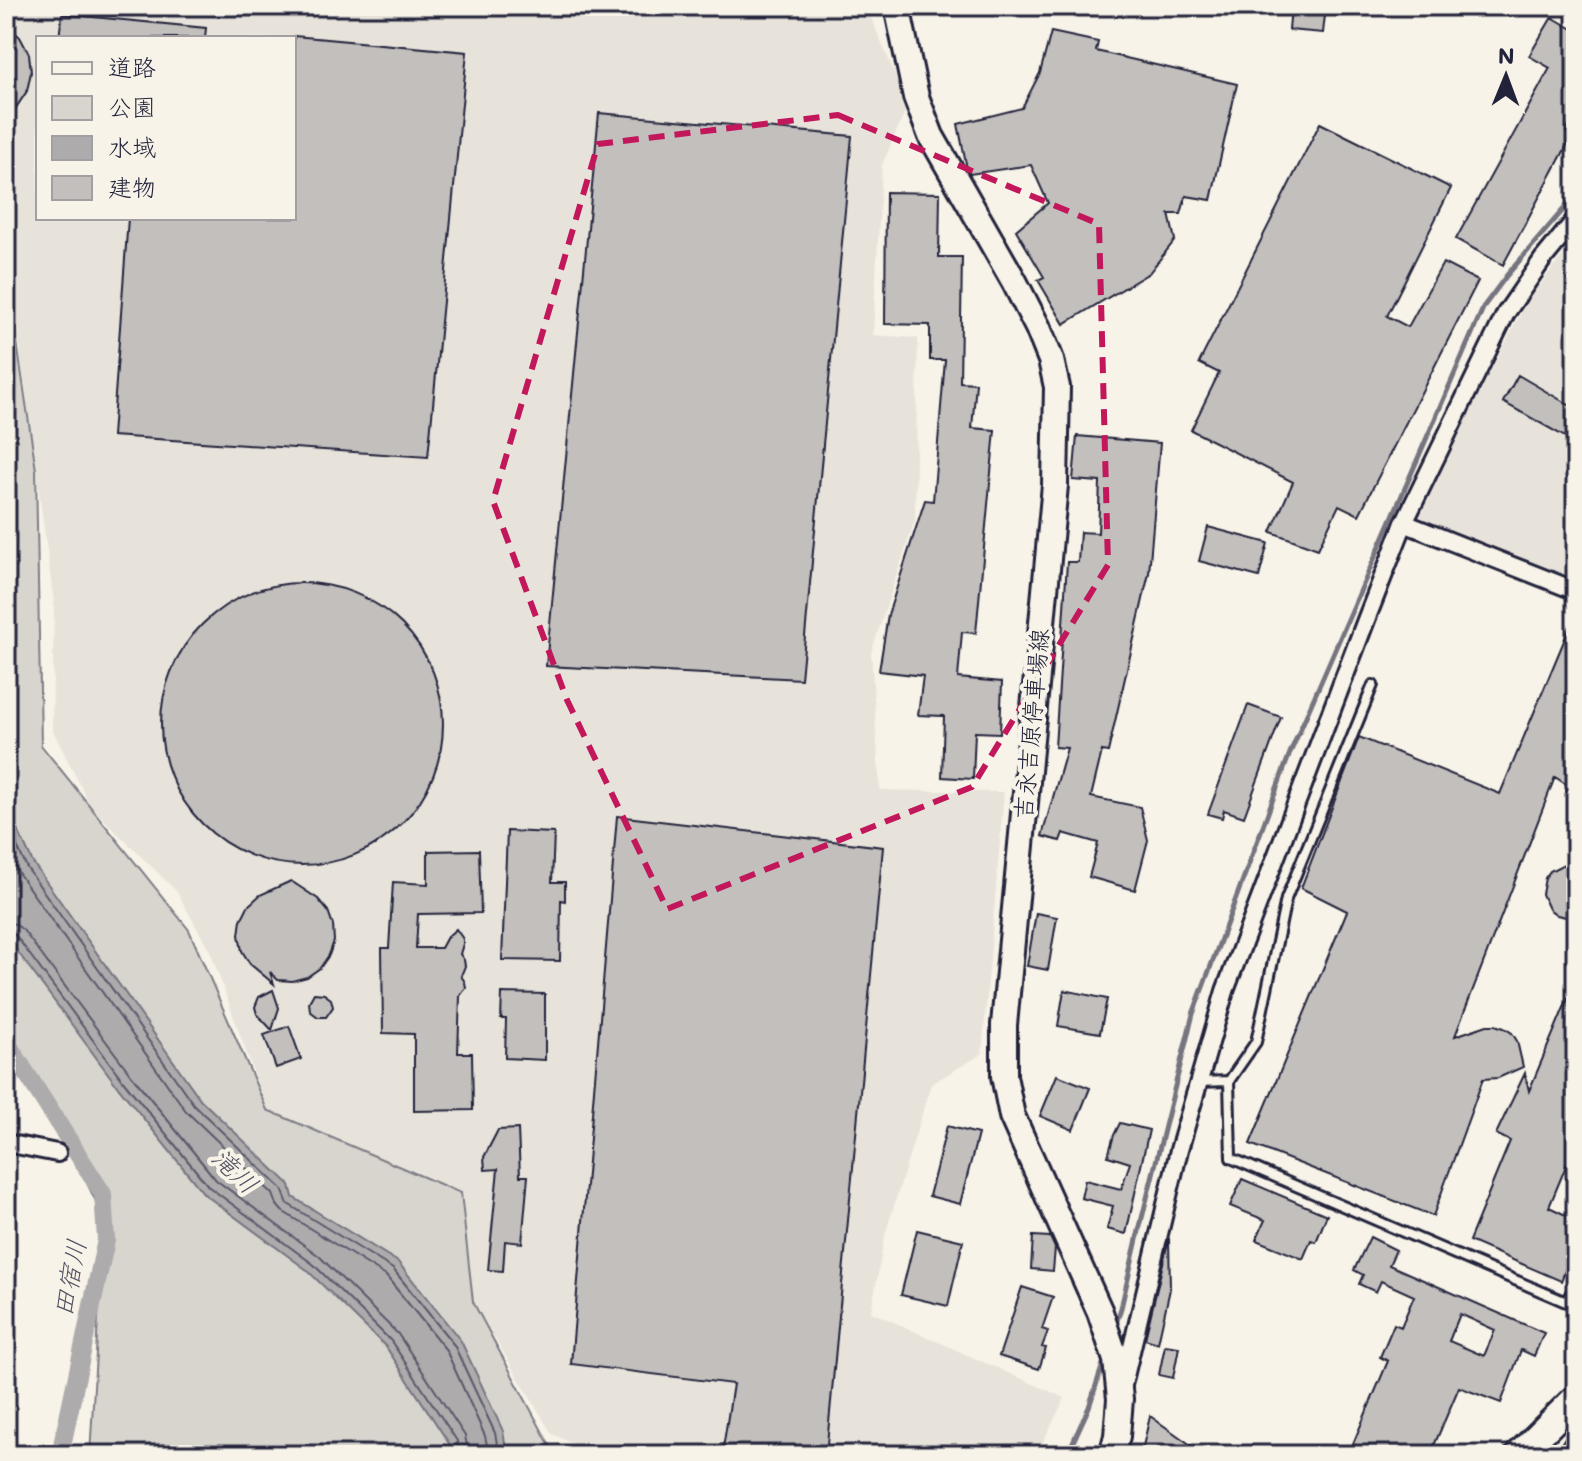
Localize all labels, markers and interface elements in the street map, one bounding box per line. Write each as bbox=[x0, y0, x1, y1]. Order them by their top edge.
legend bbox=[36, 36, 296, 220]
north arrow bbox=[1466, 36, 1546, 116]
text: N bbox=[1498, 41, 1515, 70]
text: 道路 bbox=[108, 51, 156, 82]
text: 公園 bbox=[108, 91, 156, 122]
text: 水域 bbox=[108, 131, 156, 162]
text: 建物 bbox=[108, 171, 156, 202]
street label: 吉永吉原停車場線 bbox=[1007, 627, 1054, 821]
water label: 滝川 bbox=[205, 1140, 266, 1201]
water label: 田宿川 bbox=[45, 1236, 93, 1319]

